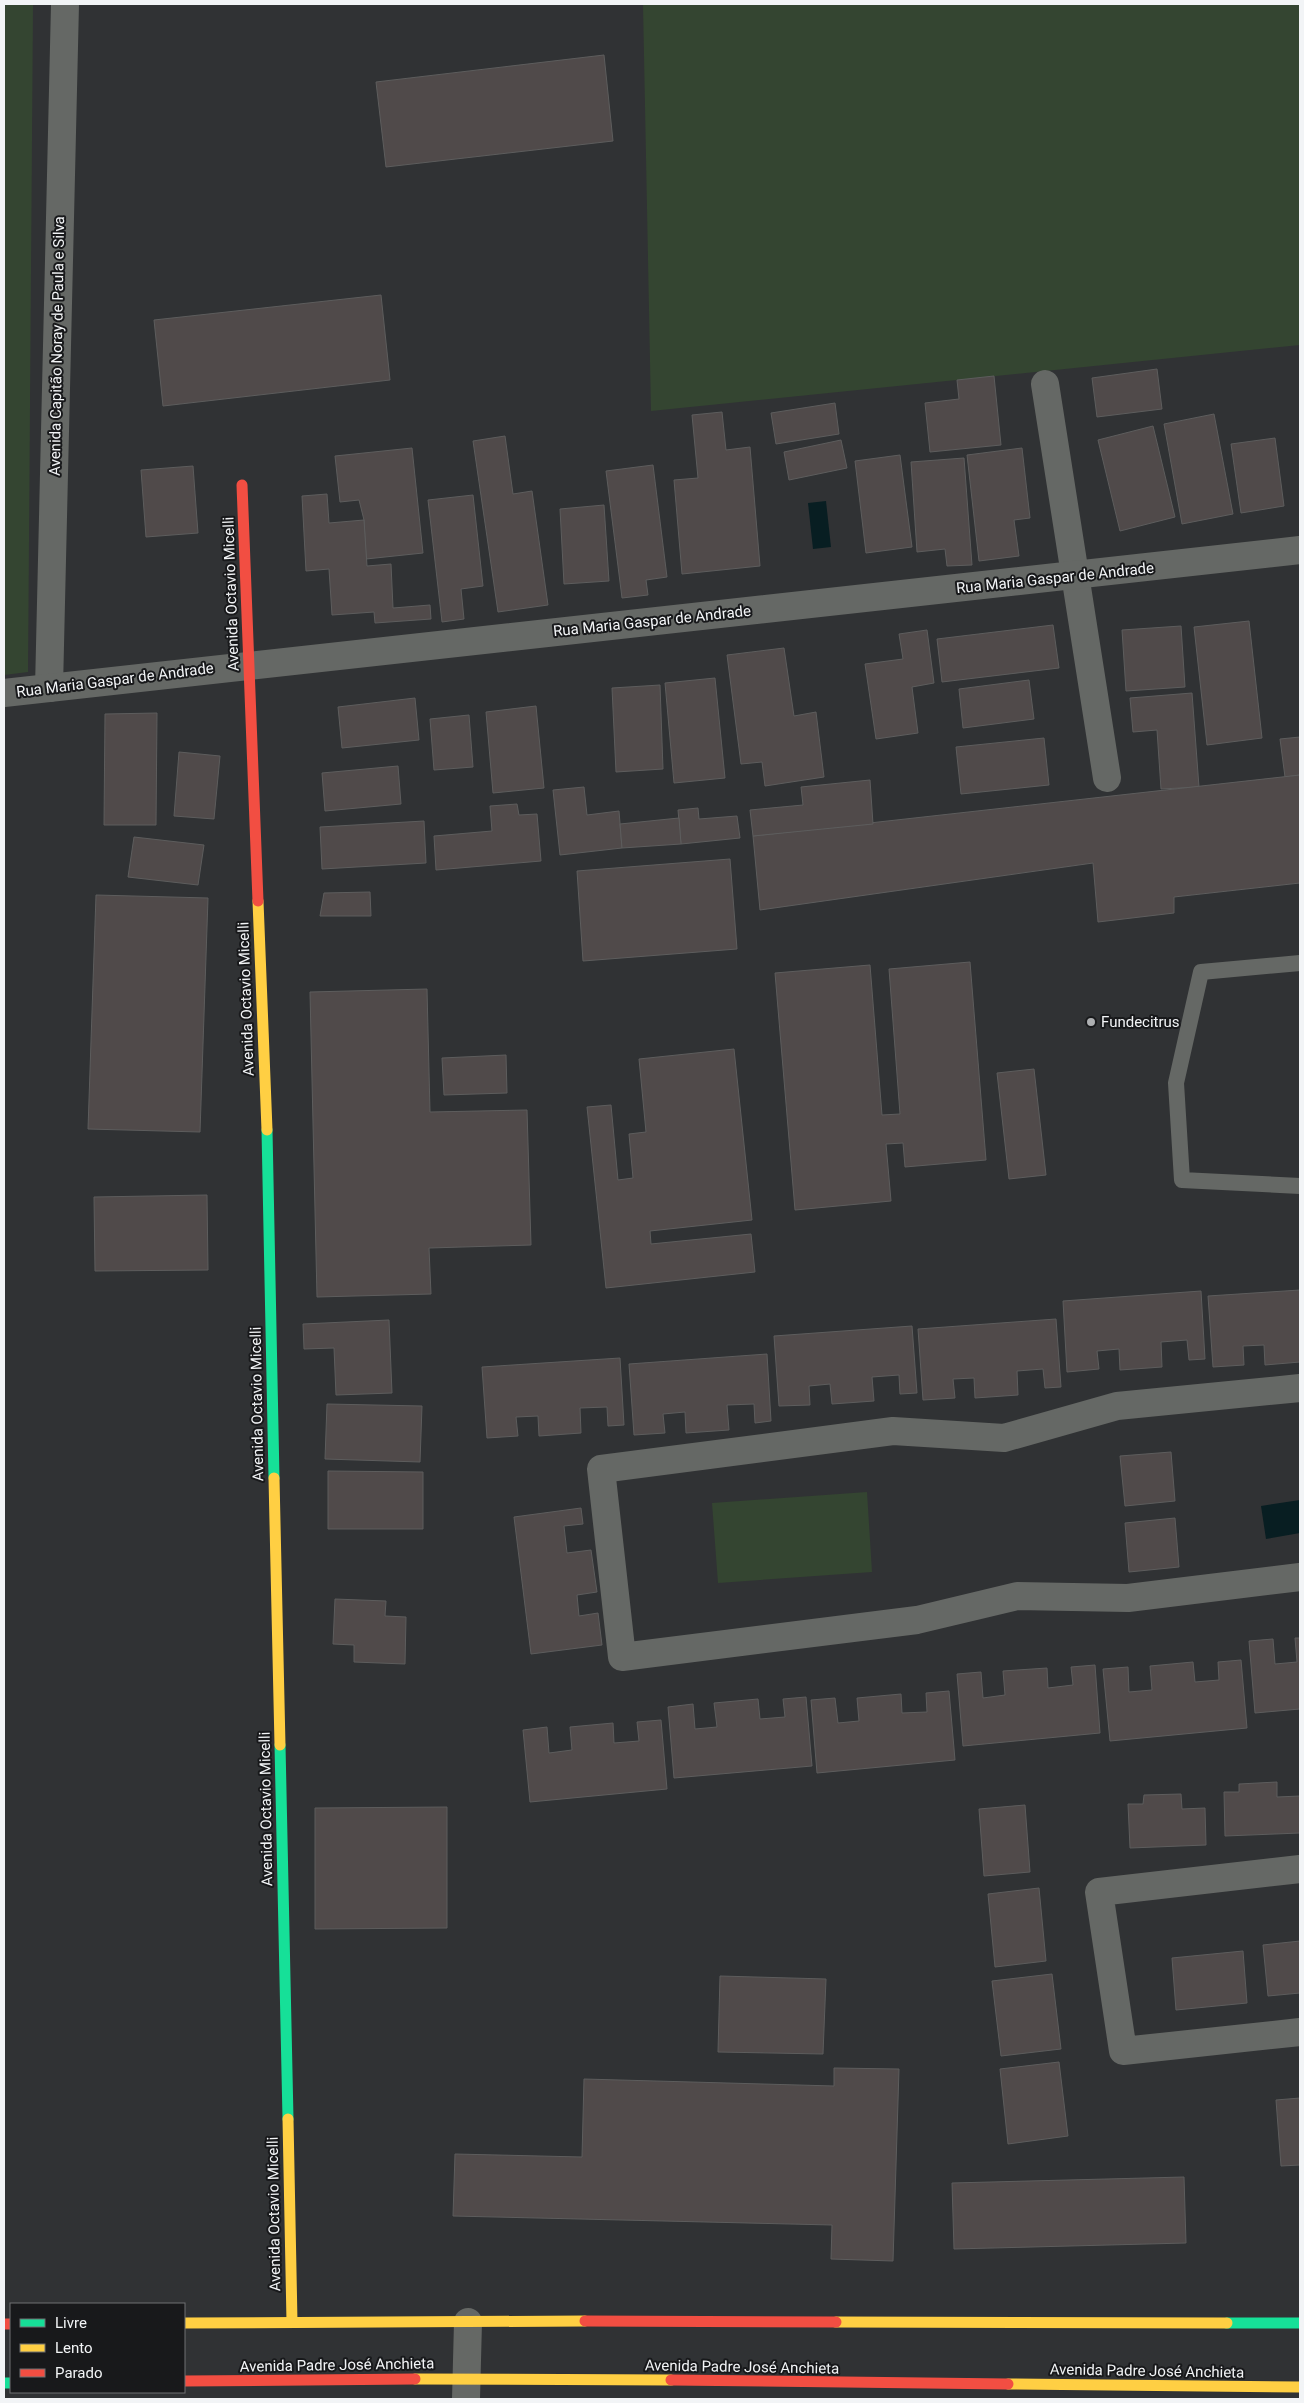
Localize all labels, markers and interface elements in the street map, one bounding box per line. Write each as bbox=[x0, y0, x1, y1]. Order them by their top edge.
street label: Avenida Capitão Noray de Paula e Silva bbox=[46, 216, 68, 476]
street label: Avenida Octavio Micelli bbox=[219, 516, 243, 672]
street label: Rua Maria Gaspar de Andrade bbox=[955, 559, 1155, 597]
street label: Rua Maria Gaspar de Andrade bbox=[552, 602, 752, 640]
street label: Rua Maria Gaspar de Andrade bbox=[15, 659, 215, 701]
street label: Avenida Octavio Micelli bbox=[234, 921, 258, 1077]
place label: Fundecitrus bbox=[1101, 1013, 1180, 1031]
marker: Fundecitrus bbox=[1085, 1016, 1097, 1028]
street label: Avenida Octavio Micelli bbox=[247, 1327, 267, 1481]
street label: Avenida Octavio Micelli bbox=[256, 1732, 276, 1886]
street label: Avenida Octavio Micelli bbox=[264, 2137, 284, 2291]
legend bbox=[10, 2303, 185, 2393]
text: Livre bbox=[55, 2314, 87, 2332]
text: Lento bbox=[55, 2339, 93, 2357]
street label: Avenida Padre José Anchieta bbox=[240, 2354, 434, 2376]
street label: Avenida Padre José Anchieta bbox=[645, 2356, 839, 2378]
street label: Avenida Padre José Anchieta bbox=[1050, 2360, 1244, 2382]
text: Parado bbox=[55, 2364, 103, 2382]

